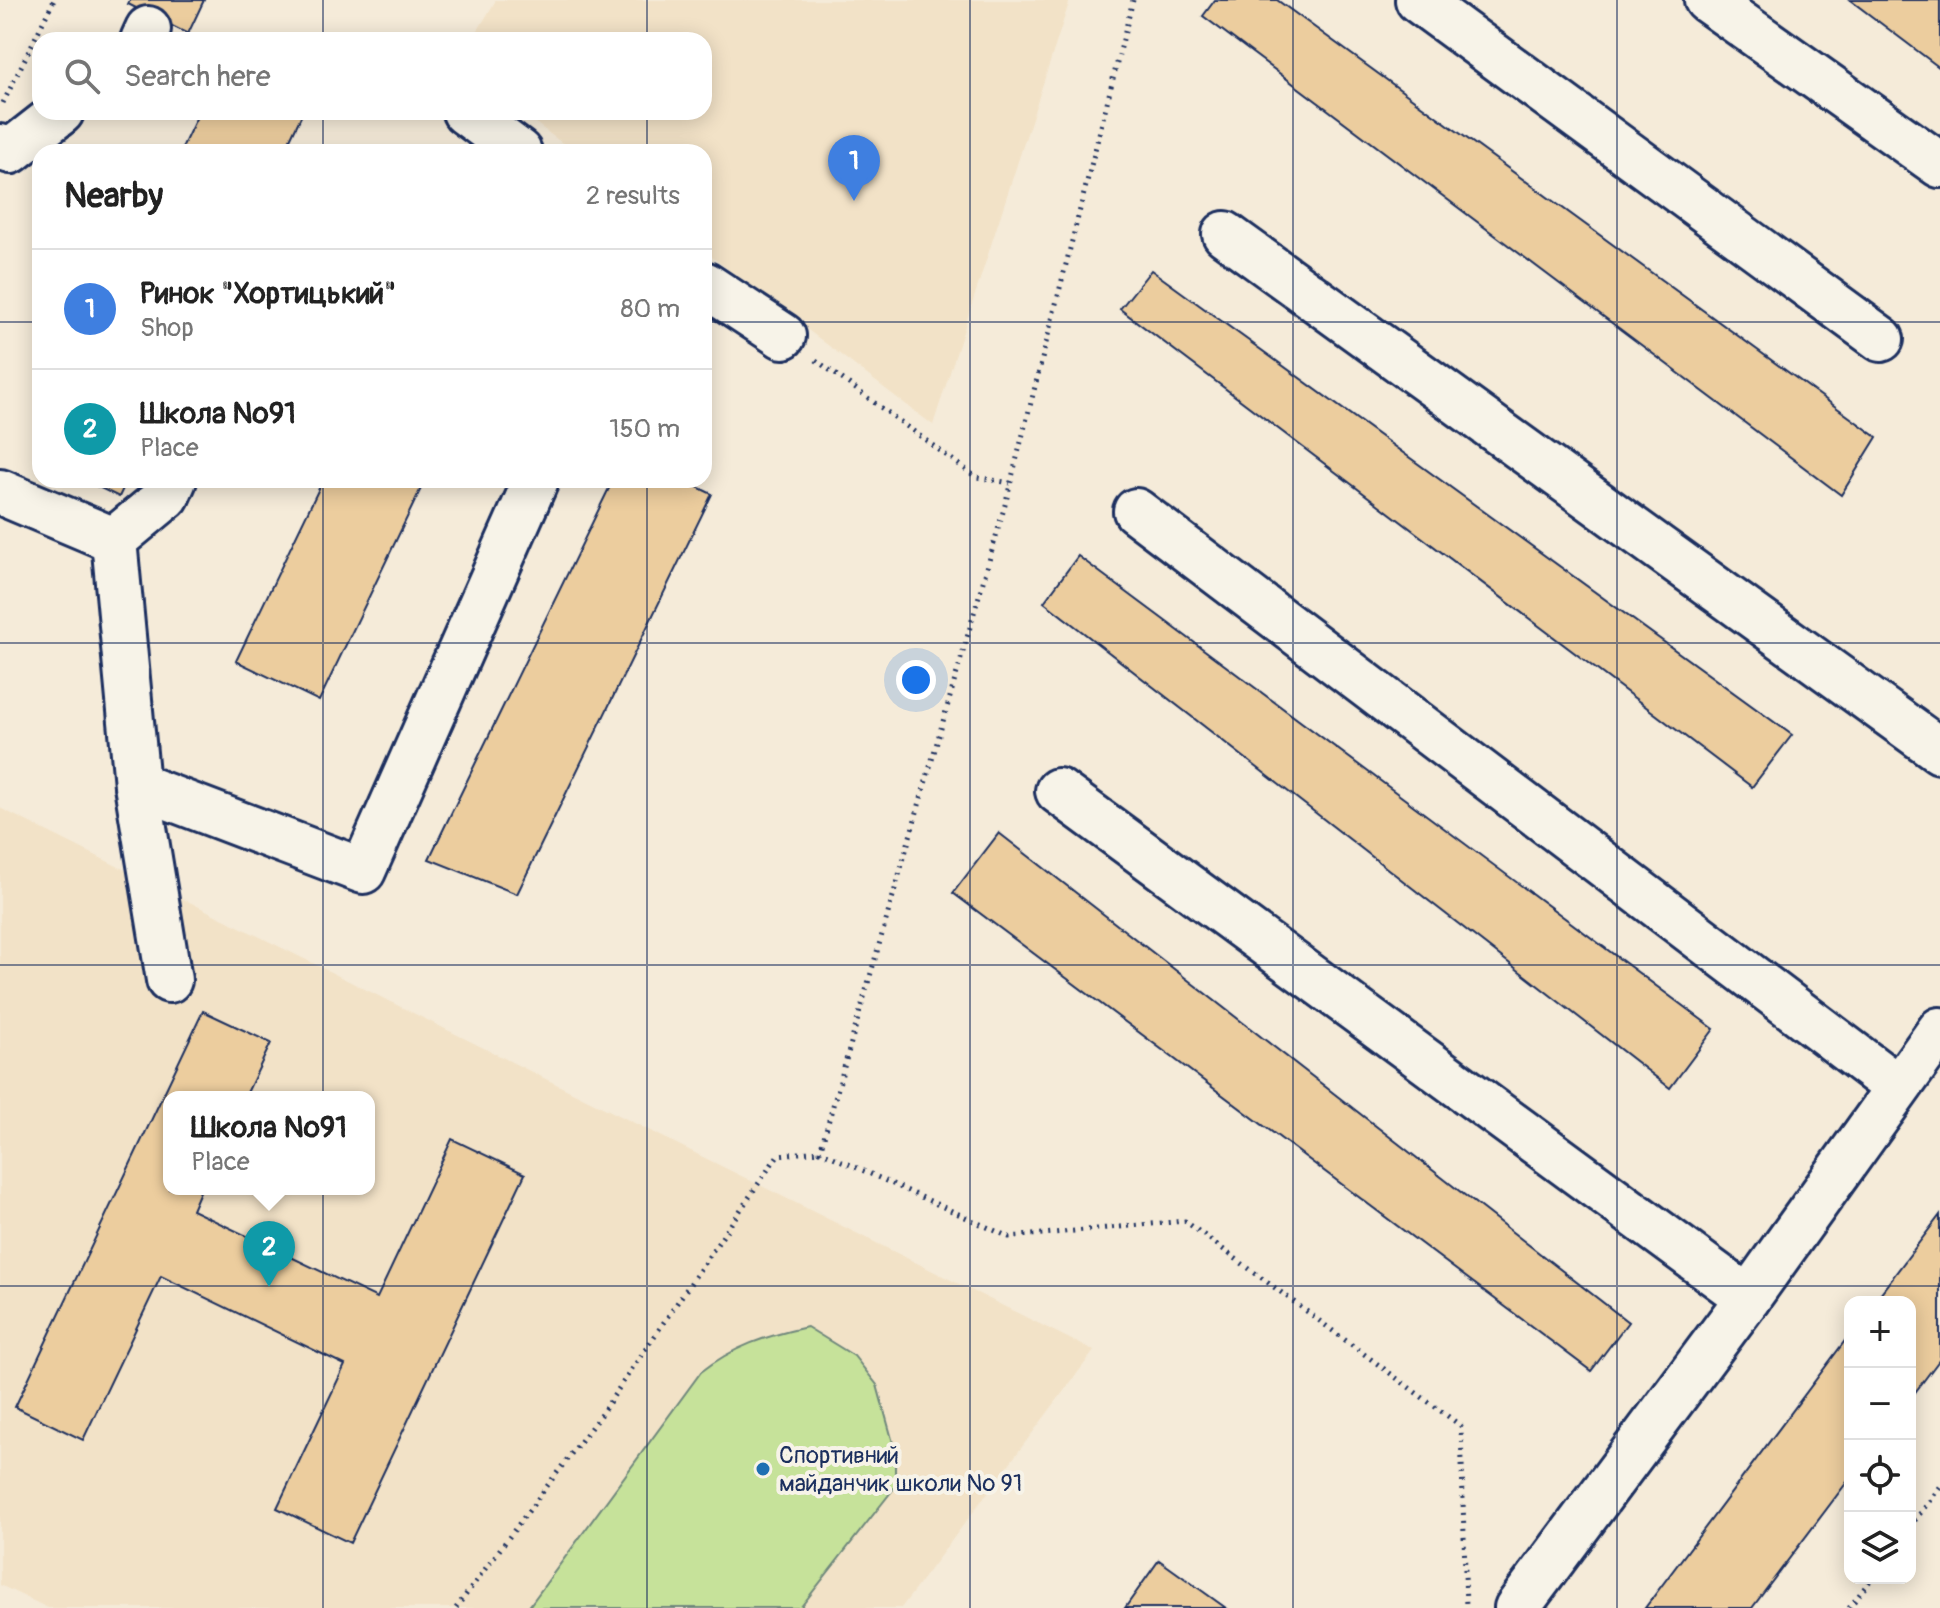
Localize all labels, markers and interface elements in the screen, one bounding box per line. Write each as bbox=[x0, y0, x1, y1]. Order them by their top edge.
search box bbox=[32, 32, 712, 120]
icon: search bbox=[60, 54, 104, 98]
text: Search here bbox=[124, 58, 271, 95]
pin: 1 bbox=[828, 135, 880, 201]
text: Nearby bbox=[64, 175, 163, 218]
text: 2 results bbox=[586, 180, 680, 212]
text: Ринок "Хортицький" bbox=[140, 275, 396, 312]
text: 1 bbox=[85, 293, 95, 325]
text: 80 m bbox=[620, 293, 680, 325]
text: Shop bbox=[140, 312, 194, 344]
text: Школа №91 bbox=[140, 395, 296, 432]
text: 2 bbox=[83, 413, 97, 445]
text: 150 m bbox=[609, 413, 680, 445]
text: Place bbox=[140, 432, 199, 464]
your location bbox=[896, 660, 936, 700]
popup bbox=[163, 1091, 375, 1195]
text: Школа №91 bbox=[191, 1109, 347, 1146]
text: Place bbox=[191, 1146, 250, 1178]
pin: 2 bbox=[243, 1221, 295, 1287]
map controls bbox=[1844, 1296, 1916, 1584]
button: + bbox=[1844, 1296, 1916, 1368]
button: − bbox=[1844, 1368, 1916, 1440]
button: locate bbox=[1844, 1440, 1916, 1512]
place label: Спортивний майданчик школи № 91 bbox=[779, 1441, 1022, 1498]
marker: Спортивний майданчик школи № 91 bbox=[754, 1460, 772, 1478]
button: layers bbox=[1844, 1512, 1916, 1584]

